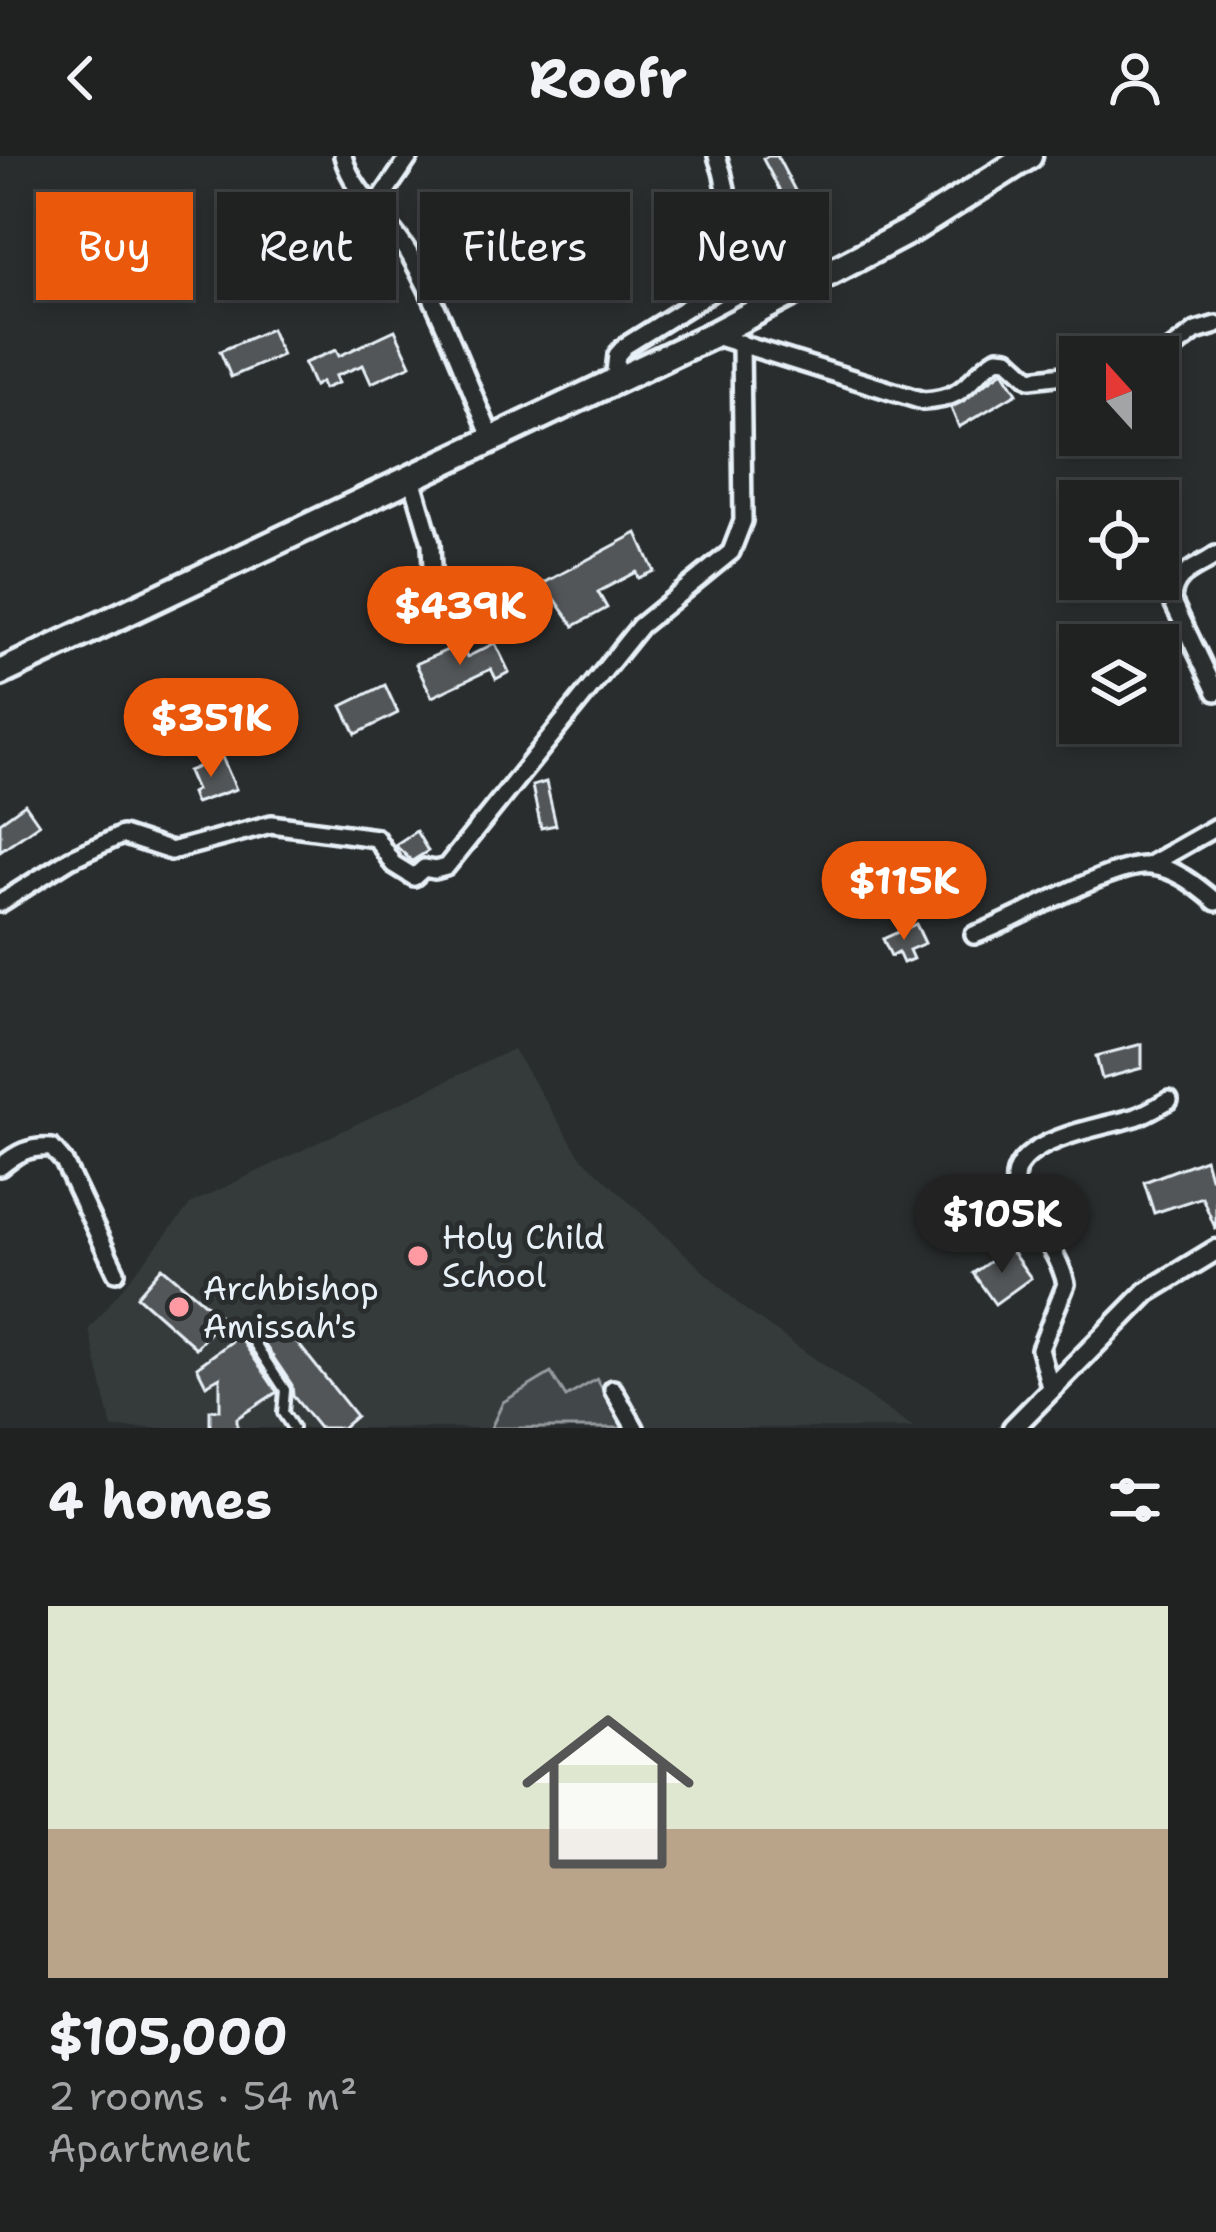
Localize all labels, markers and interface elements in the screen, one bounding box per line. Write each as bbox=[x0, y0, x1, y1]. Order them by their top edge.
text: Roofr bbox=[529, 42, 687, 114]
icon: back bbox=[48, 45, 114, 111]
icon: person bbox=[1102, 45, 1168, 111]
chip: Buy bbox=[36, 192, 193, 300]
chip: Rent bbox=[217, 192, 396, 300]
chip: Filters bbox=[420, 192, 630, 300]
chip: New bbox=[654, 192, 829, 300]
north arrow bbox=[1059, 336, 1179, 456]
map controls bbox=[1059, 336, 1179, 744]
button: locate bbox=[1059, 480, 1179, 600]
pin: $439K bbox=[376, 566, 544, 668]
text: $439K bbox=[394, 579, 526, 631]
button: layers bbox=[1059, 624, 1179, 744]
pin: $351K bbox=[127, 678, 295, 780]
text: $351K bbox=[151, 691, 271, 743]
pin: $115K bbox=[820, 841, 988, 943]
text: $115K bbox=[849, 854, 959, 906]
pin: $105K bbox=[918, 1174, 1086, 1276]
text: $105K bbox=[942, 1187, 1062, 1239]
place label: Holy Child School bbox=[442, 1215, 605, 1298]
marker: Holy Child School bbox=[405, 1243, 431, 1269]
place label: Archbishop Amissah's bbox=[203, 1266, 379, 1349]
marker: Archbishop Amissah's bbox=[166, 1294, 192, 1320]
text: 4 homes bbox=[48, 1466, 272, 1534]
icon: filters bbox=[1102, 1467, 1168, 1533]
icon: home bbox=[500, 1684, 716, 1900]
text: $105,000 bbox=[48, 2002, 288, 2070]
text: 2 rooms · 54 m² bbox=[48, 2070, 358, 2122]
text: Apartment bbox=[48, 2122, 251, 2174]

